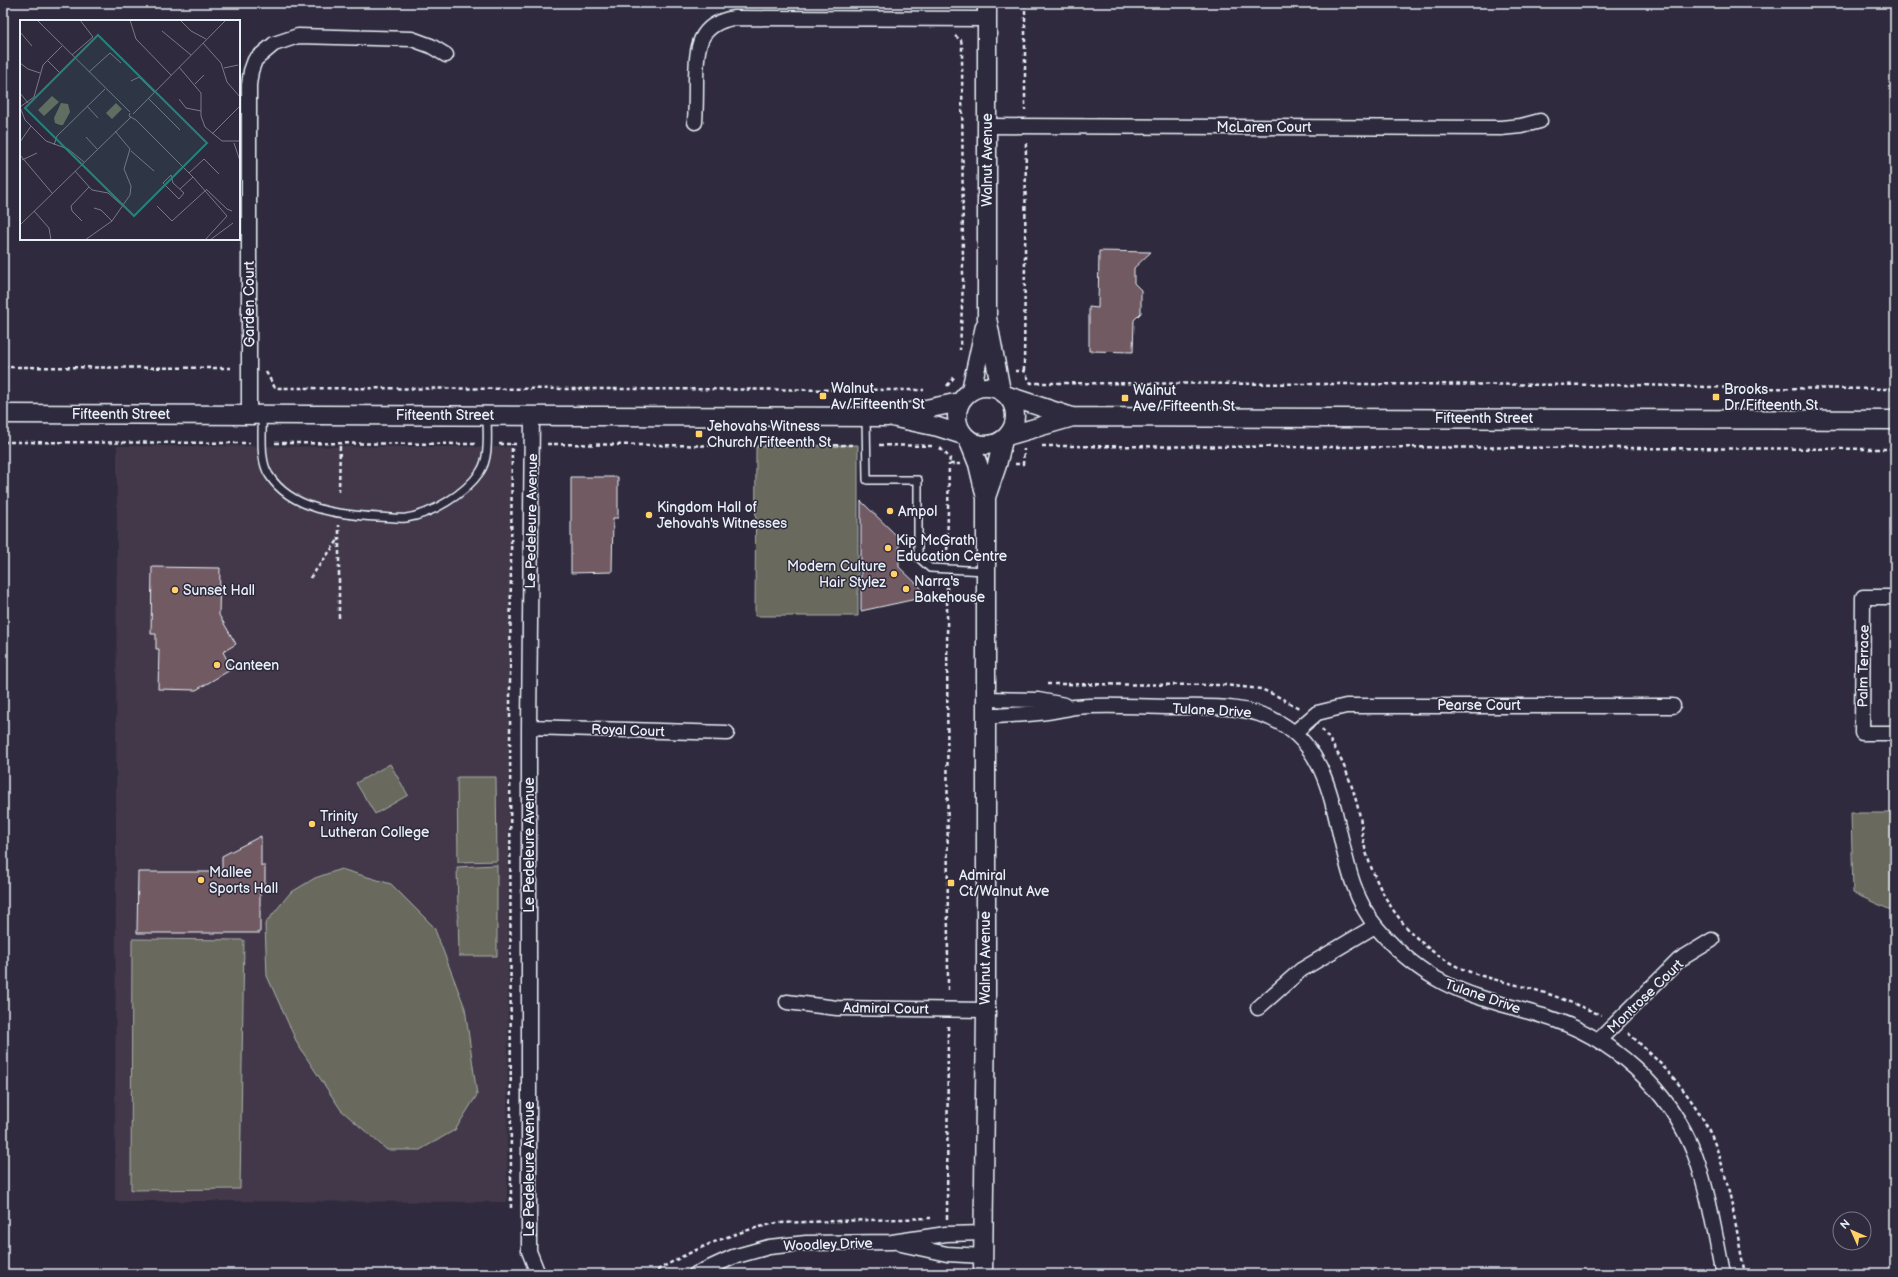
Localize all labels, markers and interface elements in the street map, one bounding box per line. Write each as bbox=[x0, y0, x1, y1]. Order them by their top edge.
inset map bbox=[20, 20, 240, 240]
street label: Walnut Avenue bbox=[979, 113, 996, 207]
street label: McLaren Court bbox=[1217, 119, 1312, 136]
street label: Garden Court bbox=[241, 260, 258, 347]
place label: Walnut Av/Fifteenth St bbox=[831, 380, 926, 413]
place label: Brooks Dr/Fifteenth St bbox=[1724, 381, 1819, 414]
place label: Walnut Ave/Fifteenth St bbox=[1133, 382, 1236, 415]
marker: Walnut Av/Fifteenth St bbox=[818, 391, 828, 401]
marker: Brooks Dr/Fifteenth St bbox=[1711, 392, 1721, 402]
marker: Walnut Ave/Fifteenth St bbox=[1120, 393, 1130, 403]
street label: Fifteenth Street bbox=[72, 406, 171, 423]
street label: Fifteenth Street bbox=[396, 407, 495, 424]
street label: Fifteenth Street bbox=[1435, 410, 1534, 427]
place label: Jehovahs Witness Church/Fifteenth St bbox=[707, 418, 832, 451]
marker: Jehovahs Witness Church/Fifteenth St bbox=[694, 429, 704, 439]
street label: Le Pedeleure Avenue bbox=[522, 453, 541, 589]
place label: Kingdom Hall of Jehovah's Witnesses bbox=[657, 499, 787, 532]
place label: Ampol bbox=[898, 503, 937, 520]
marker: Ampol bbox=[885, 506, 895, 516]
marker: Kingdom Hall of Jehovah's Witnesses bbox=[644, 510, 654, 520]
place label: Kip McGrath Education Centre bbox=[896, 532, 1007, 565]
marker: Kip McGrath Education Centre bbox=[883, 543, 893, 553]
place label: Modern Culture Hair Stylez bbox=[787, 558, 886, 591]
marker: Modern Culture Hair Stylez bbox=[889, 569, 899, 579]
place label: Narra's Bakehouse bbox=[914, 573, 985, 606]
place label: Sunset Hall bbox=[183, 582, 255, 599]
marker: Narra's Bakehouse bbox=[901, 584, 911, 594]
marker: Sunset Hall bbox=[170, 585, 180, 595]
street label: Palm Terrace bbox=[1854, 624, 1873, 708]
place label: Canteen bbox=[225, 657, 279, 674]
marker: Canteen bbox=[212, 660, 222, 670]
street label: Pearse Court bbox=[1437, 697, 1522, 714]
street label: Tulane Drive bbox=[1172, 700, 1252, 721]
street label: Royal Court bbox=[591, 721, 666, 740]
street label: Le Pedeleure Avenue bbox=[521, 777, 538, 913]
place label: Trinity Lutheran College bbox=[320, 808, 429, 841]
marker: Trinity Lutheran College bbox=[307, 819, 317, 829]
place label: Mallee Sports Hall bbox=[209, 864, 278, 897]
place label: Admiral Ct/Walnut Ave bbox=[959, 867, 1049, 900]
marker: Mallee Sports Hall bbox=[196, 875, 206, 885]
marker: Admiral Ct/Walnut Ave bbox=[946, 878, 956, 888]
street label: Walnut Avenue bbox=[977, 911, 994, 1005]
street label: Montrose Court bbox=[1604, 955, 1687, 1037]
street label: Tulane Drive bbox=[1443, 976, 1523, 1017]
street label: Admiral Court bbox=[843, 999, 930, 1018]
street label: Le Pedeleure Avenue bbox=[521, 1101, 538, 1237]
north arrow bbox=[1832, 1211, 1872, 1251]
text: N bbox=[1838, 1217, 1853, 1232]
street label: Woodley Drive bbox=[783, 1234, 873, 1255]

